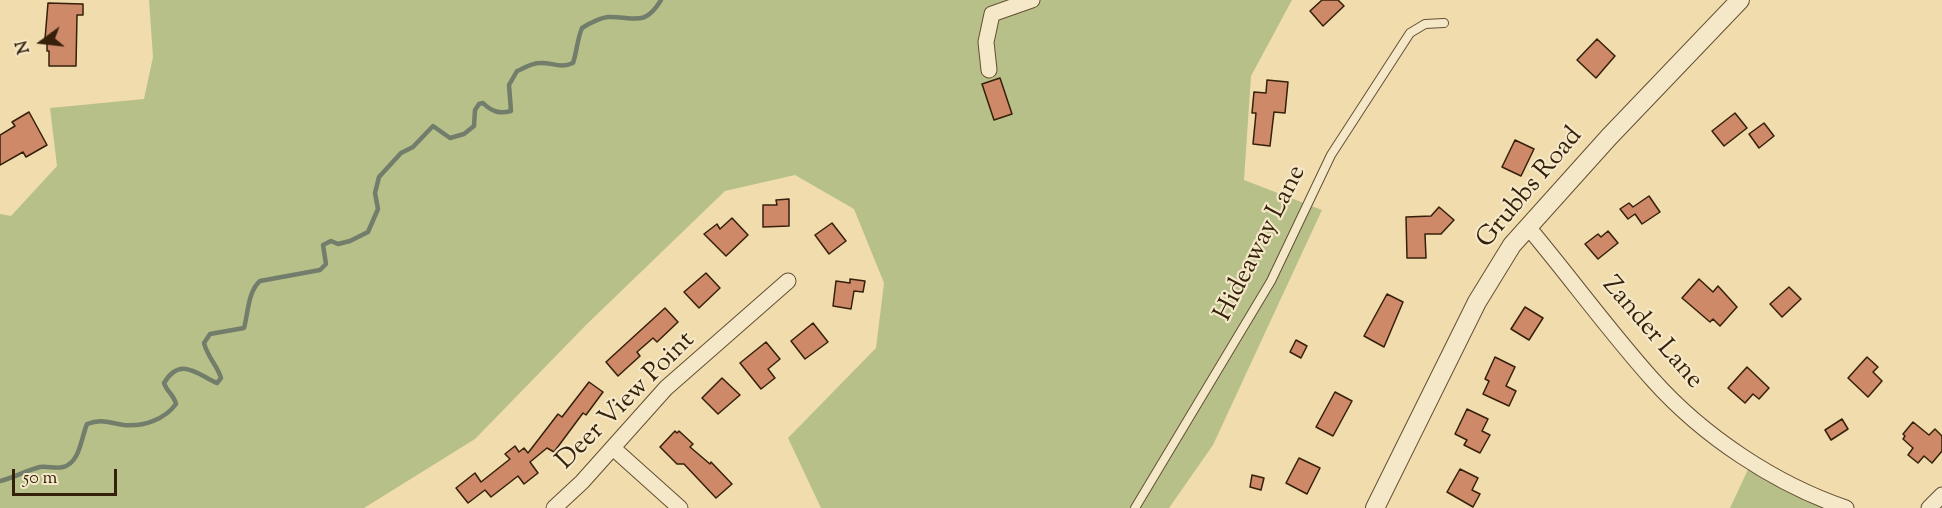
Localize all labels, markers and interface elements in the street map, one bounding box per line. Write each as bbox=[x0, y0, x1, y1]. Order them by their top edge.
north arrow bbox=[12, 12, 72, 72]
text: N bbox=[11, 38, 37, 56]
street label: Grubbs Road bbox=[1471, 122, 1591, 256]
street label: Hideaway Lane bbox=[1209, 161, 1315, 327]
street label: Zander Lane bbox=[1594, 272, 1708, 396]
street label: Deer View Point bbox=[551, 326, 703, 478]
scale bar bbox=[15, 457, 120, 495]
text: 50 m bbox=[23, 466, 57, 492]

